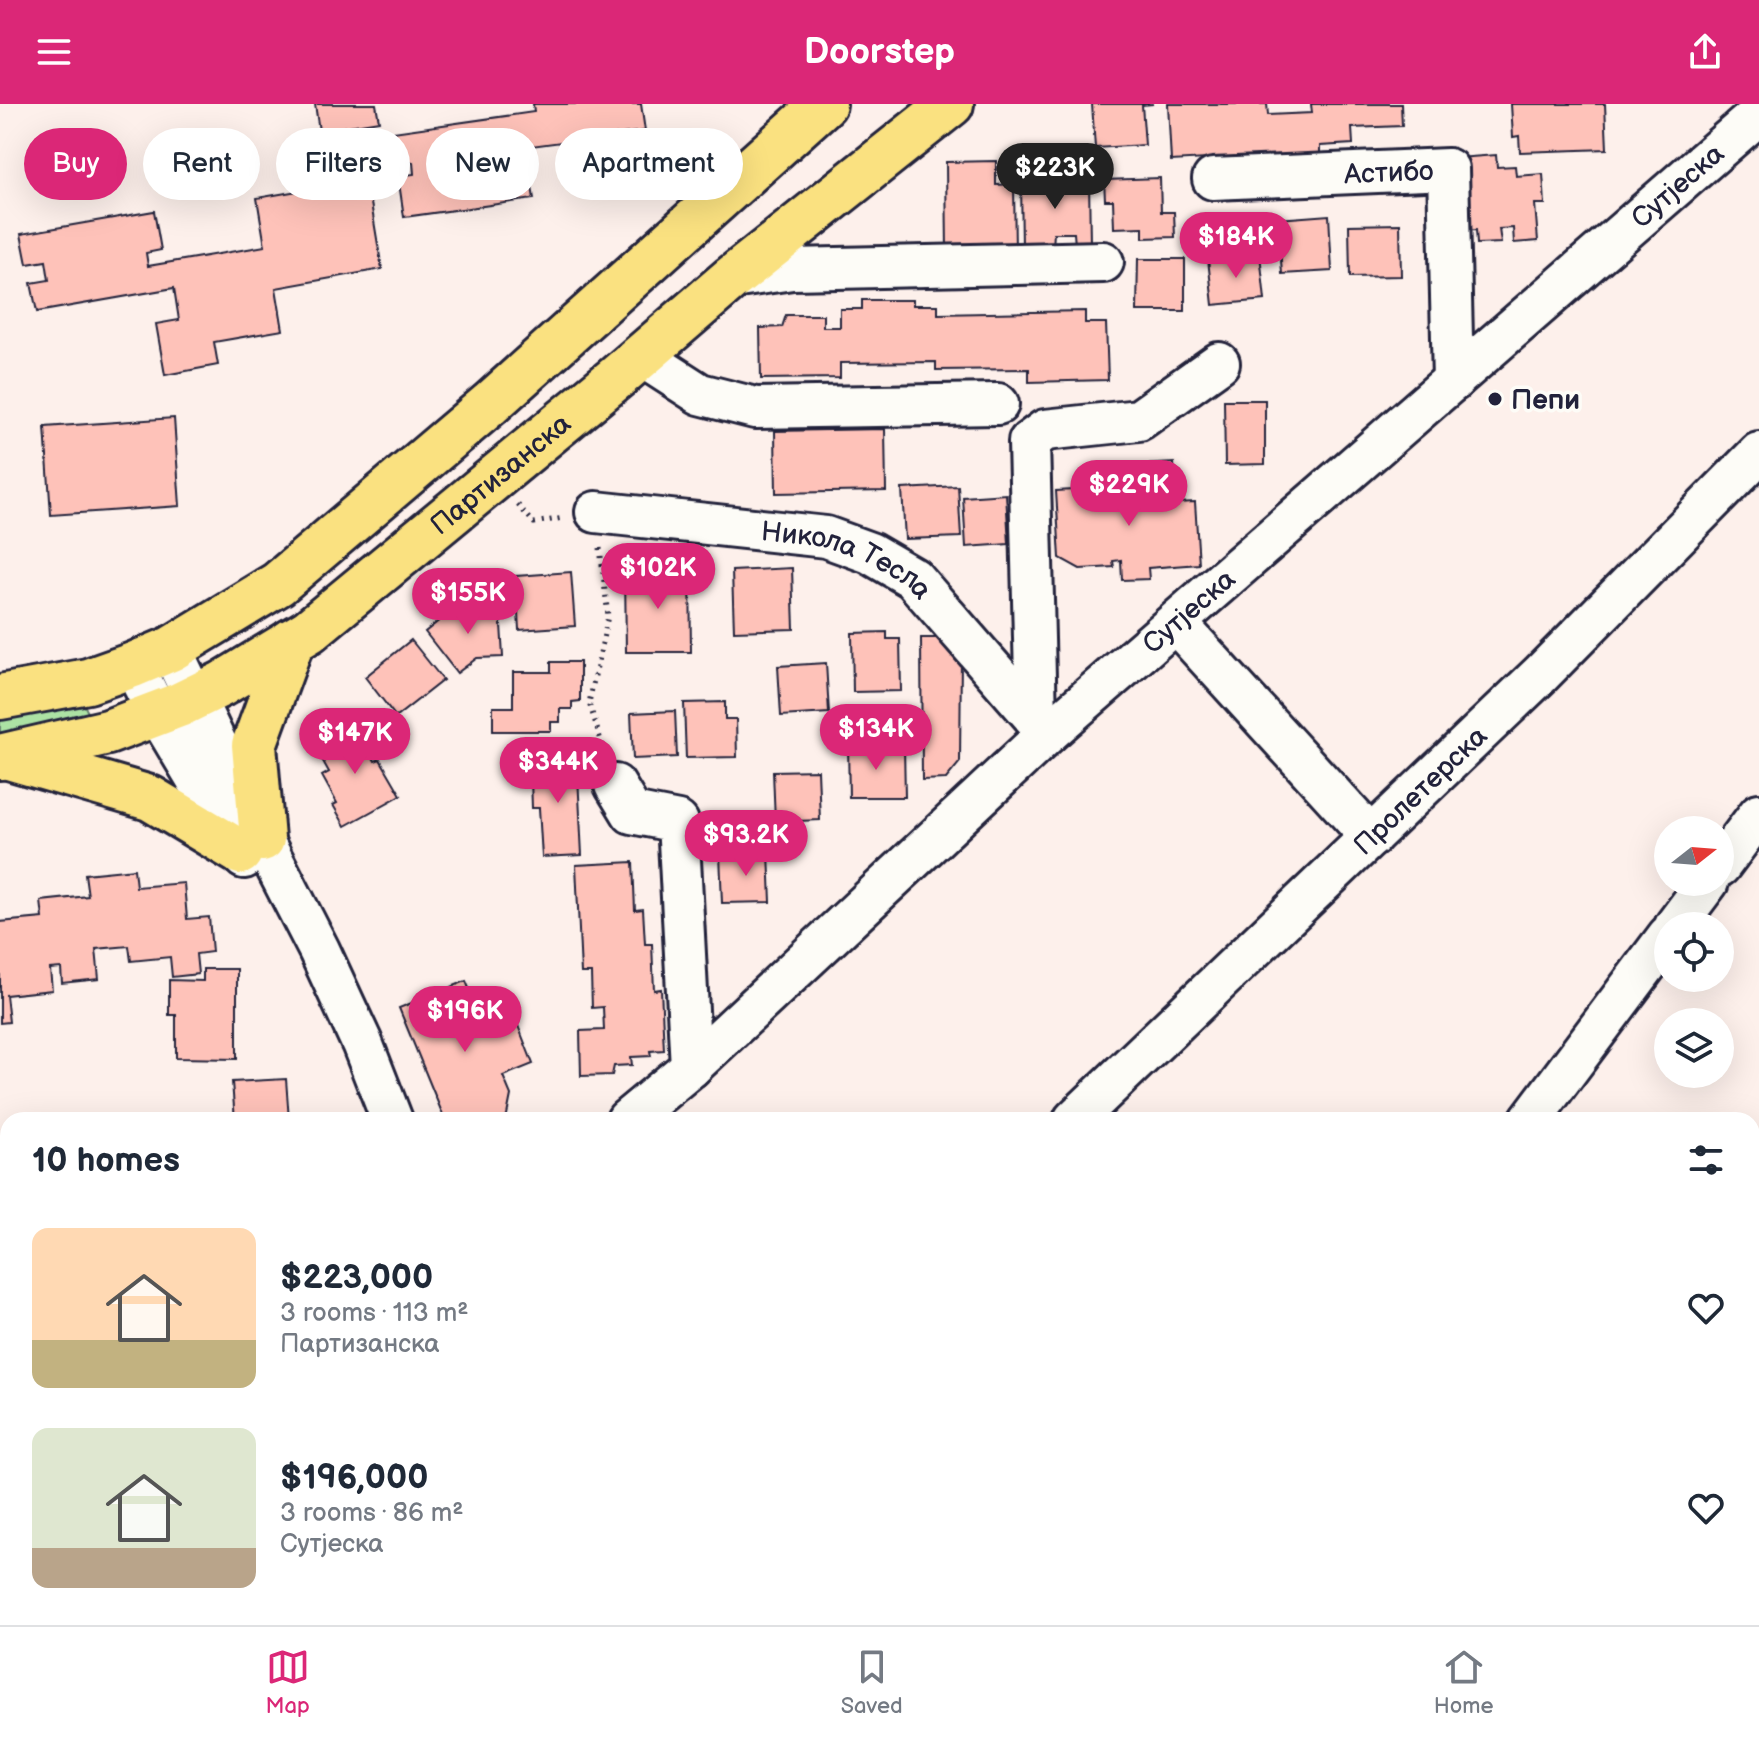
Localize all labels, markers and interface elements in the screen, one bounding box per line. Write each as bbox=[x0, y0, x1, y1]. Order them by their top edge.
icon: menu bbox=[32, 30, 76, 74]
icon: share bbox=[1683, 30, 1727, 74]
text: Doorstep bbox=[804, 31, 955, 74]
chip: Buy bbox=[24, 128, 127, 200]
chip: Rent bbox=[143, 128, 260, 200]
chip: Filters bbox=[276, 128, 410, 200]
chip: New bbox=[426, 128, 539, 200]
chip: Apartment bbox=[555, 128, 743, 200]
street label: Сутјеска bbox=[1625, 137, 1731, 236]
pin: $223K bbox=[999, 143, 1111, 211]
text: $223K bbox=[1015, 153, 1095, 184]
street label: Астибо bbox=[1343, 155, 1434, 191]
pin: $184K bbox=[1180, 212, 1292, 280]
text: $184K bbox=[1198, 222, 1274, 253]
place label: Пепи bbox=[1511, 384, 1580, 417]
marker: Пепи bbox=[1486, 390, 1504, 408]
street label: Партизанска bbox=[424, 407, 578, 542]
pin: $229K bbox=[1073, 460, 1185, 528]
text: $229K bbox=[1088, 470, 1170, 501]
street label: Никола Тесла bbox=[759, 515, 939, 607]
pin: $102K bbox=[602, 543, 714, 611]
text: $102K bbox=[619, 553, 697, 584]
street label: Сутјеска bbox=[1136, 563, 1243, 661]
pin: $155K bbox=[412, 568, 524, 636]
text: $155K bbox=[430, 578, 506, 609]
pin: $134K bbox=[820, 704, 932, 772]
pin: $147K bbox=[299, 708, 411, 776]
text: $134K bbox=[838, 714, 914, 745]
text: $147K bbox=[317, 718, 393, 749]
street label: Пролетерска bbox=[1347, 719, 1495, 862]
pin: $344K bbox=[502, 737, 614, 805]
text: $344K bbox=[518, 747, 598, 778]
pin: $93.2K bbox=[681, 810, 811, 878]
north arrow bbox=[1654, 816, 1734, 896]
map controls bbox=[1654, 816, 1734, 1088]
text: $93.2K bbox=[703, 820, 789, 851]
button: locate bbox=[1654, 912, 1734, 992]
pin: $196K bbox=[409, 986, 521, 1054]
text: $196K bbox=[427, 996, 503, 1027]
button: layers bbox=[1654, 1008, 1734, 1088]
icon: filters bbox=[1684, 1138, 1728, 1182]
text: 10 homes bbox=[32, 1140, 180, 1181]
text: $223,000 bbox=[280, 1257, 433, 1298]
icon: home bbox=[96, 1260, 192, 1356]
icon: heart bbox=[1684, 1286, 1728, 1330]
text: 3 rooms · 113 m² bbox=[280, 1298, 469, 1329]
text: Партизанска bbox=[280, 1329, 440, 1360]
text: $196,000 bbox=[280, 1457, 428, 1498]
icon: home bbox=[96, 1460, 192, 1556]
icon: heart bbox=[1684, 1486, 1728, 1530]
text: 3 rooms · 86 m² bbox=[280, 1498, 464, 1529]
text: Сутјеска bbox=[280, 1529, 384, 1560]
tab: Map bbox=[266, 1645, 310, 1720]
tab: Saved bbox=[841, 1645, 903, 1720]
tab: Home bbox=[1434, 1645, 1493, 1720]

